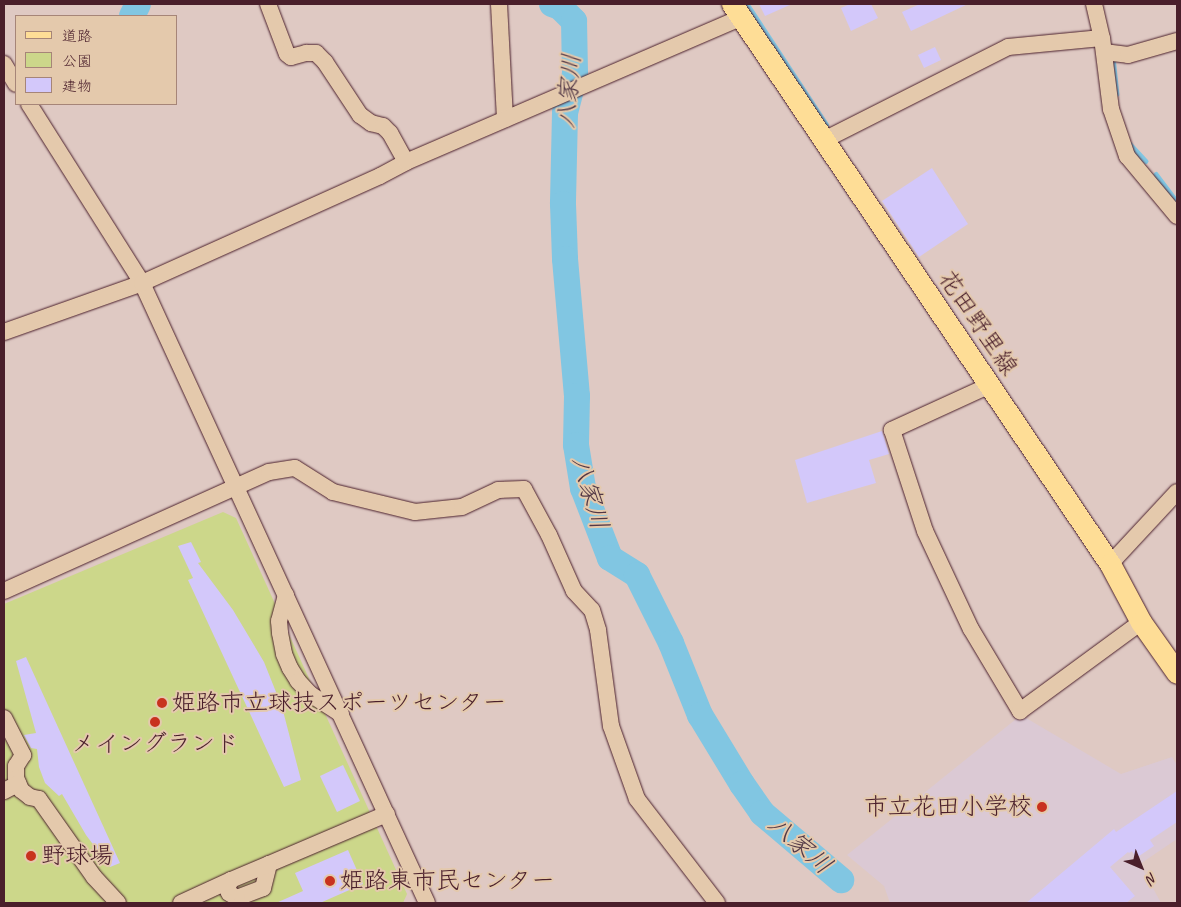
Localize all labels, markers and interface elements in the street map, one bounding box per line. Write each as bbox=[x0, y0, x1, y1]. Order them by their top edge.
legend bbox=[15, 15, 178, 105]
text: 道路 bbox=[62, 27, 92, 46]
text: 公園 bbox=[62, 52, 92, 71]
water label: 八家川 bbox=[551, 52, 587, 130]
text: 建物 bbox=[62, 77, 92, 96]
street label: 花田野里線 bbox=[933, 265, 1023, 381]
water label: 八家川 bbox=[565, 453, 615, 533]
place label: 姫路市立球技スポーツセンター bbox=[172, 689, 508, 717]
marker: 姫路市立球技スポーツセンター bbox=[156, 697, 168, 709]
marker: メイングランド bbox=[149, 716, 161, 728]
place label: メイングランド bbox=[71, 730, 239, 758]
place label: 市立花田小学校 bbox=[864, 793, 1032, 821]
marker: 市立花田小学校 bbox=[1036, 801, 1048, 813]
water label: 八家川 bbox=[762, 809, 838, 881]
place label: 野球場 bbox=[41, 842, 113, 870]
north arrow bbox=[1116, 842, 1166, 892]
marker: 野球場 bbox=[25, 850, 37, 862]
place label: 姫路東市民センター bbox=[340, 867, 556, 895]
text: N bbox=[1143, 869, 1161, 887]
marker: 姫路東市民センター bbox=[324, 875, 336, 887]

